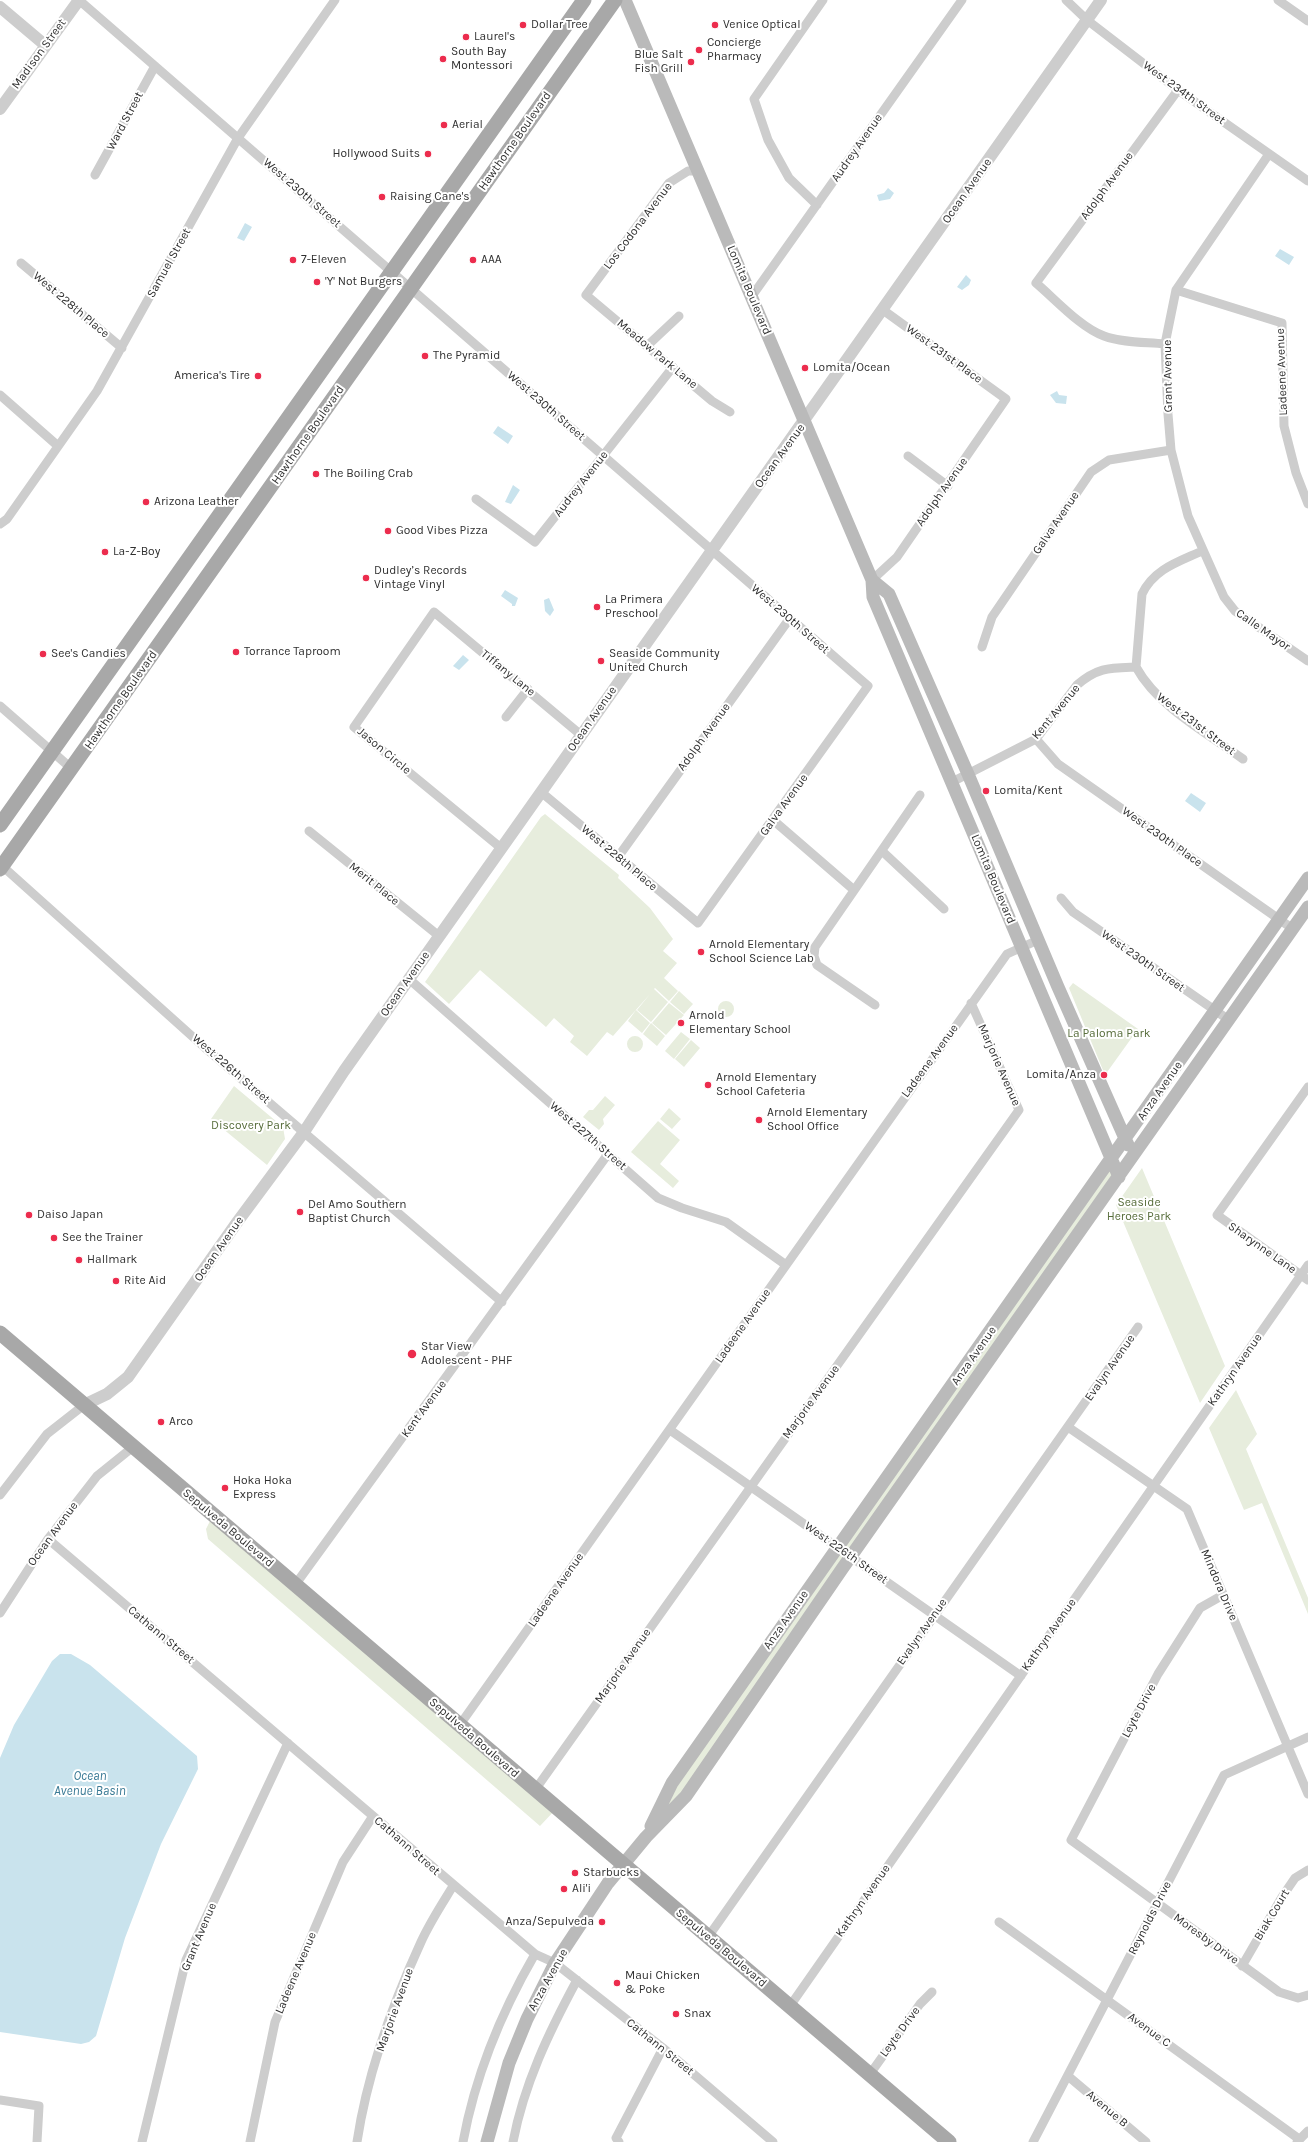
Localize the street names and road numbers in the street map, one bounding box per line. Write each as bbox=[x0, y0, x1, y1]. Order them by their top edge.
street label: Madison Street bbox=[9, 16, 69, 92]
street label: West 234th Street bbox=[1140, 58, 1228, 128]
street label: Ward Street bbox=[104, 89, 146, 153]
street label: Hawthorne Boulevard bbox=[476, 89, 554, 193]
street label: Audrey Avenue bbox=[828, 111, 886, 185]
street label: Adolph Avenue bbox=[1078, 149, 1136, 223]
street label: West 230th Street bbox=[260, 155, 344, 231]
street label: Ocean Avenue bbox=[939, 156, 995, 226]
street label: Los Codona Avenue bbox=[601, 180, 675, 272]
street label: Samuel Street bbox=[144, 226, 194, 300]
street label: Lomita Boulevard bbox=[724, 243, 774, 337]
street label: West 228th Place bbox=[30, 269, 112, 341]
street label: Meadow Park Lane bbox=[614, 316, 700, 392]
street label: West 231st Place bbox=[903, 321, 985, 387]
street label: Ladeene Avenue bbox=[1273, 328, 1291, 416]
street label: Grant Avenue bbox=[1160, 339, 1176, 413]
street label: West 230th Street bbox=[504, 368, 588, 444]
street label: Hawthorne Boulevard bbox=[269, 383, 347, 487]
street label: Ocean Avenue bbox=[752, 421, 808, 491]
street label: Audrey Avenue bbox=[551, 448, 611, 520]
street label: Adolph Avenue bbox=[913, 455, 971, 529]
street label: Galva Avenue bbox=[1030, 489, 1082, 557]
street label: West 230th Street bbox=[748, 581, 832, 657]
street label: Calle Mayor bbox=[1233, 606, 1293, 654]
street label: Tiffany Lane bbox=[478, 647, 538, 699]
street label: Hawthorne Boulevard bbox=[82, 648, 160, 752]
street label: Kent Avenue bbox=[1029, 681, 1083, 743]
street label: Ocean Avenue bbox=[564, 684, 620, 754]
street label: West 231st Street bbox=[1154, 690, 1238, 758]
street label: Adolph Avenue bbox=[675, 700, 733, 774]
street label: Jason Circle bbox=[354, 724, 414, 778]
street label: Galva Avenue bbox=[757, 771, 811, 839]
street label: West 230th Place bbox=[1119, 804, 1205, 870]
street label: West 228th Place bbox=[578, 822, 660, 894]
street label: Lomita Boulevard bbox=[968, 832, 1018, 926]
street label: Merit Place bbox=[346, 859, 402, 909]
street label: West 230th Street bbox=[1098, 927, 1188, 995]
street label: Ocean Avenue bbox=[377, 949, 433, 1019]
street label: Ladeene Avenue bbox=[898, 1021, 962, 1101]
street label: Marjorie Avenue bbox=[975, 1022, 1023, 1108]
street label: West 226th Street bbox=[189, 1031, 273, 1107]
street label: Anza Avenue bbox=[1134, 1059, 1186, 1123]
street label: West 227th Street bbox=[547, 1099, 629, 1173]
street label: Ocean Avenue bbox=[191, 1214, 247, 1284]
street label: Sharynne Lane bbox=[1225, 1219, 1299, 1277]
street label: Ladeene Avenue bbox=[712, 1286, 774, 1366]
street label: Anza Avenue bbox=[948, 1324, 1000, 1388]
street label: Kathryn Avenue bbox=[1205, 1331, 1265, 1409]
street label: Evalyn Avenue bbox=[1082, 1332, 1138, 1404]
street label: Marjorie Avenue bbox=[779, 1362, 843, 1442]
street label: Kent Avenue bbox=[398, 1377, 450, 1441]
street label: Sepulveda Boulevard bbox=[179, 1486, 277, 1570]
street label: Ocean Avenue bbox=[25, 1499, 81, 1569]
street label: West 226th Street bbox=[802, 1519, 890, 1587]
street label: Mindora Drive bbox=[1197, 1547, 1241, 1623]
street label: Ladeene Avenue bbox=[525, 1550, 587, 1630]
street label: Anza Avenue bbox=[760, 1588, 812, 1652]
street label: Evalyn Avenue bbox=[894, 1596, 950, 1668]
street label: Kathryn Avenue bbox=[1019, 1596, 1079, 1674]
street label: Cathann Street bbox=[125, 1603, 197, 1667]
street label: Marjorie Avenue bbox=[592, 1626, 654, 1706]
street label: Leyte Drive bbox=[1119, 1682, 1159, 1740]
street label: Sepulveda Boulevard bbox=[426, 1695, 522, 1781]
street label: Cathann Street bbox=[371, 1813, 443, 1879]
street label: Kathryn Avenue bbox=[833, 1862, 893, 1940]
street label: Reynolds Drive bbox=[1125, 1879, 1175, 1957]
street label: Biak Court bbox=[1251, 1887, 1293, 1943]
street label: Grant Avenue bbox=[178, 1901, 220, 1973]
street label: Sepulveda Boulevard bbox=[672, 1906, 770, 1990]
street label: Moresby Drive bbox=[1171, 1911, 1241, 1967]
street label: Ladeene Avenue bbox=[272, 1930, 320, 2016]
street label: Anza Avenue bbox=[525, 1946, 571, 2014]
street label: Marjorie Avenue bbox=[373, 1966, 417, 2054]
street label: Leyte Drive bbox=[877, 2004, 923, 2060]
street label: Avenue C bbox=[1125, 2010, 1173, 2050]
street label: Cathann Street bbox=[623, 2015, 697, 2079]
street label: Avenue B bbox=[1083, 2087, 1131, 2131]

